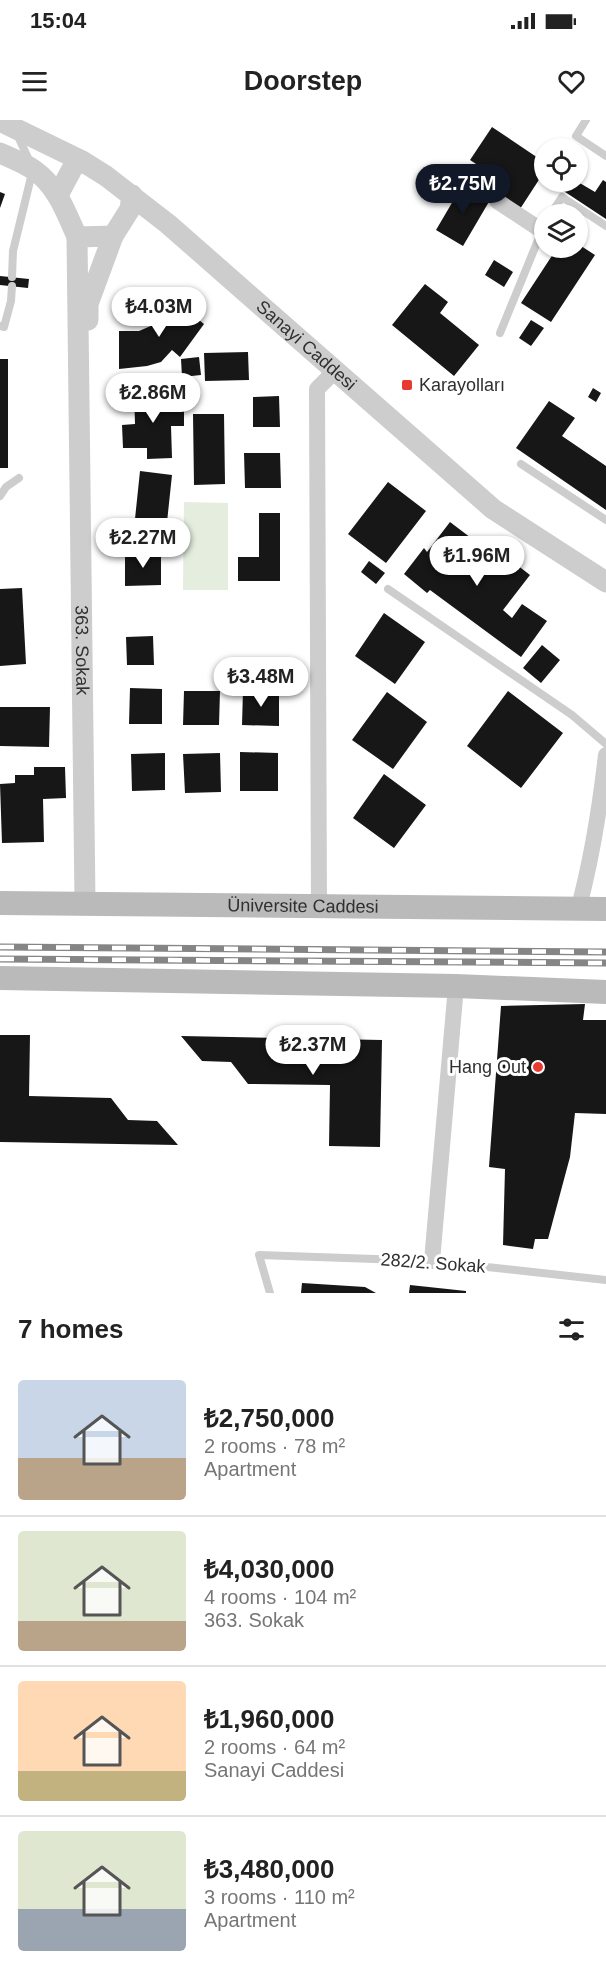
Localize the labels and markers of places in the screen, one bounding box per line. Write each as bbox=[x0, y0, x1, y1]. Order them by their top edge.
pin: ₺2.75M bbox=[414, 164, 512, 215]
pin: ₺4.03M bbox=[110, 287, 208, 338]
pin: ₺2.86M bbox=[104, 373, 202, 424]
place label: Karayolları bbox=[419, 375, 505, 395]
marker: Karayolları bbox=[400, 378, 414, 392]
pin: ₺2.27M bbox=[94, 518, 192, 569]
pin: ₺1.96M bbox=[428, 536, 526, 587]
pin: ₺3.48M bbox=[212, 657, 310, 708]
pin: ₺2.37M bbox=[264, 1025, 362, 1076]
place label: Hang Out bbox=[449, 1057, 526, 1077]
marker: Hang Out bbox=[531, 1060, 545, 1074]

